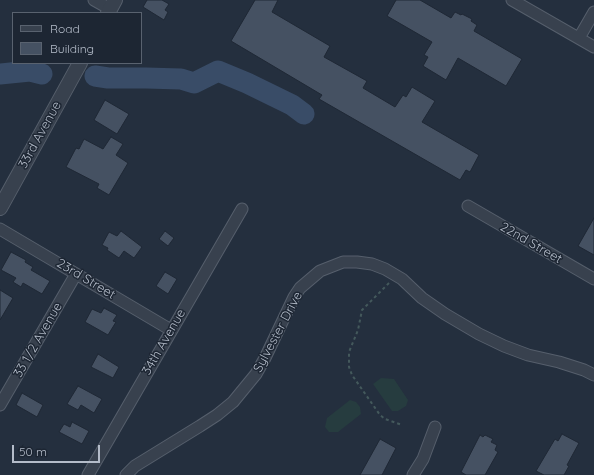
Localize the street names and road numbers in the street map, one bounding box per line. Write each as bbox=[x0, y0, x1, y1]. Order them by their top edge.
street label: 33rd Avenue bbox=[15, 99, 65, 171]
street label: 22nd Street bbox=[497, 219, 565, 267]
street label: 23rd Street bbox=[54, 255, 118, 303]
street label: Sylvester Drive bbox=[250, 289, 306, 375]
street label: 33 1/2 Avenue bbox=[10, 300, 66, 380]
street label: 34th Avenue bbox=[139, 306, 189, 378]

